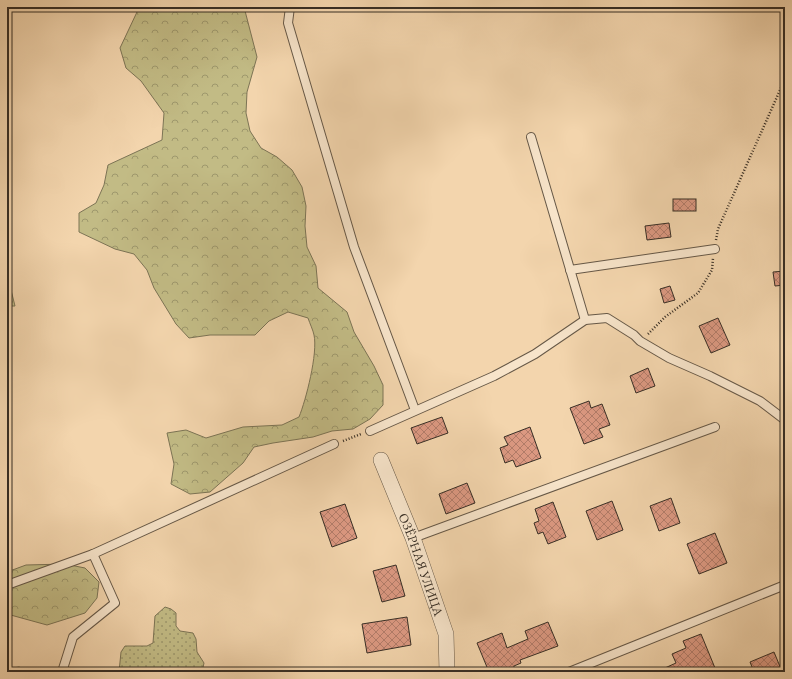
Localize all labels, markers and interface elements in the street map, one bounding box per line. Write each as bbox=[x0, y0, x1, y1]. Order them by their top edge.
street label: ОЗЁРНАЯ УЛИЦА bbox=[395, 510, 448, 619]

